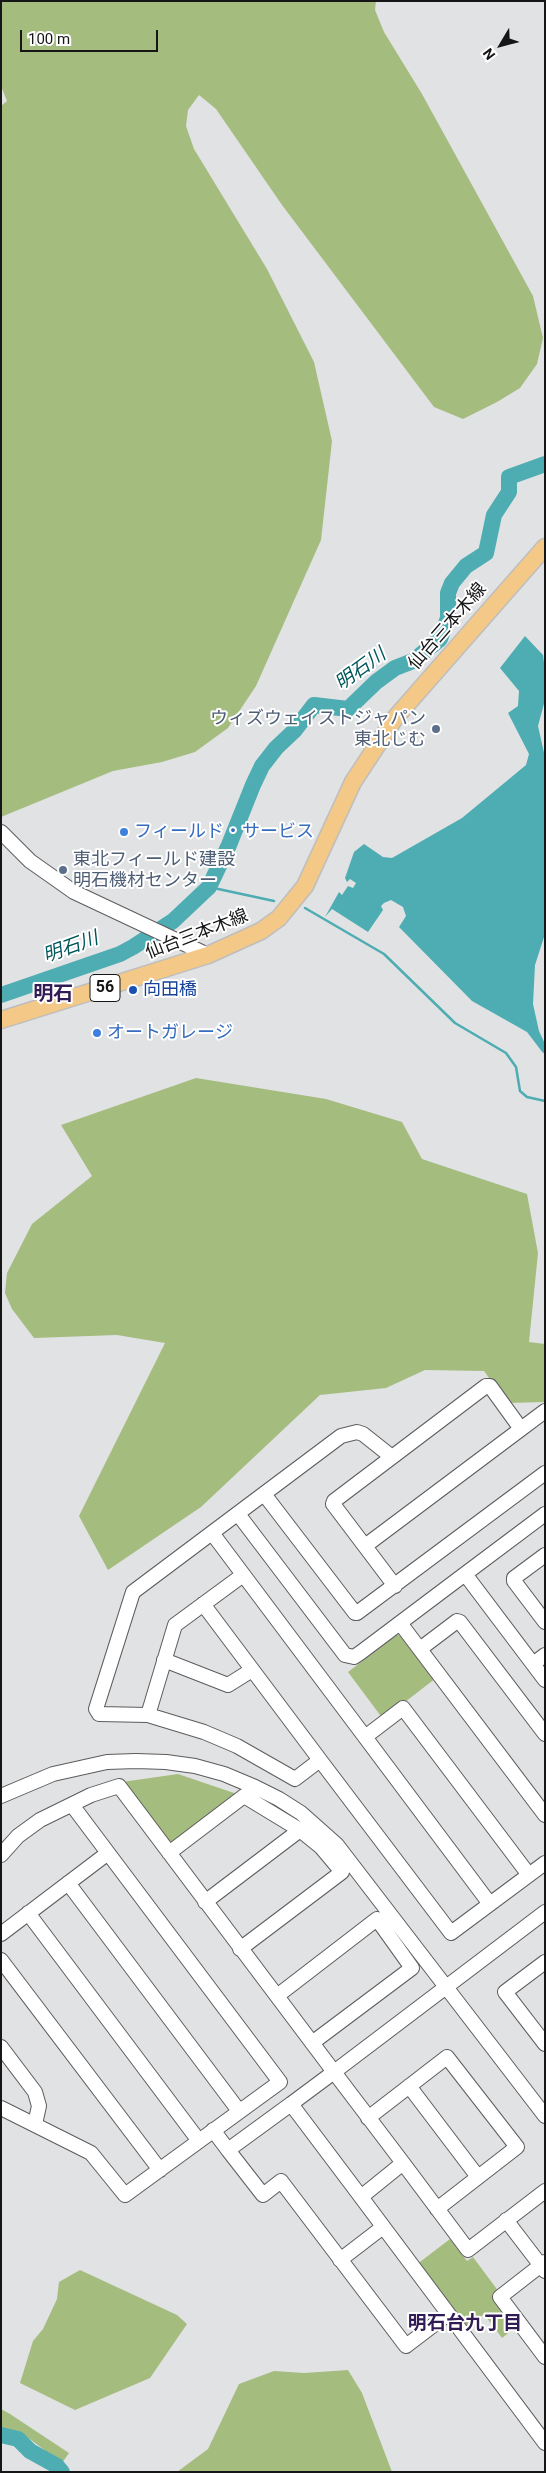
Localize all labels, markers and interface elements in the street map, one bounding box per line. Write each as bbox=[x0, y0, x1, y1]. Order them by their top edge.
scale bar bbox=[22, 20, 160, 52]
north arrow bbox=[476, 20, 526, 70]
text: 100 m bbox=[28, 30, 70, 48]
text: N bbox=[480, 45, 498, 63]
street label: 仙台三本木線 bbox=[404, 579, 492, 675]
water label: 明石川 bbox=[331, 644, 391, 696]
place label: ウィズウェイストジャパン 東北じむ bbox=[210, 708, 426, 751]
marker: ウィズウェイストジャパン 東北じむ bbox=[430, 723, 442, 735]
place label: フィールド・サービス bbox=[134, 821, 314, 843]
marker: フィールド・サービス bbox=[118, 826, 130, 838]
place label: 東北フィールド建設 明石機材センター bbox=[73, 849, 235, 892]
marker: 東北フィールド建設 明石機材センター bbox=[57, 864, 69, 876]
street label: 仙台三本木線 bbox=[143, 906, 251, 964]
water label: 明石川 bbox=[40, 928, 102, 968]
road number: 56 bbox=[90, 974, 120, 1001]
place label: 向田橋 bbox=[143, 979, 197, 1001]
district label: 明石 bbox=[33, 983, 73, 1007]
marker: 向田橋 bbox=[127, 984, 139, 996]
place label: オートガレージ bbox=[107, 1022, 233, 1044]
marker: オートガレージ bbox=[91, 1027, 103, 1039]
district label: 明石台九丁目 bbox=[408, 2313, 522, 2335]

